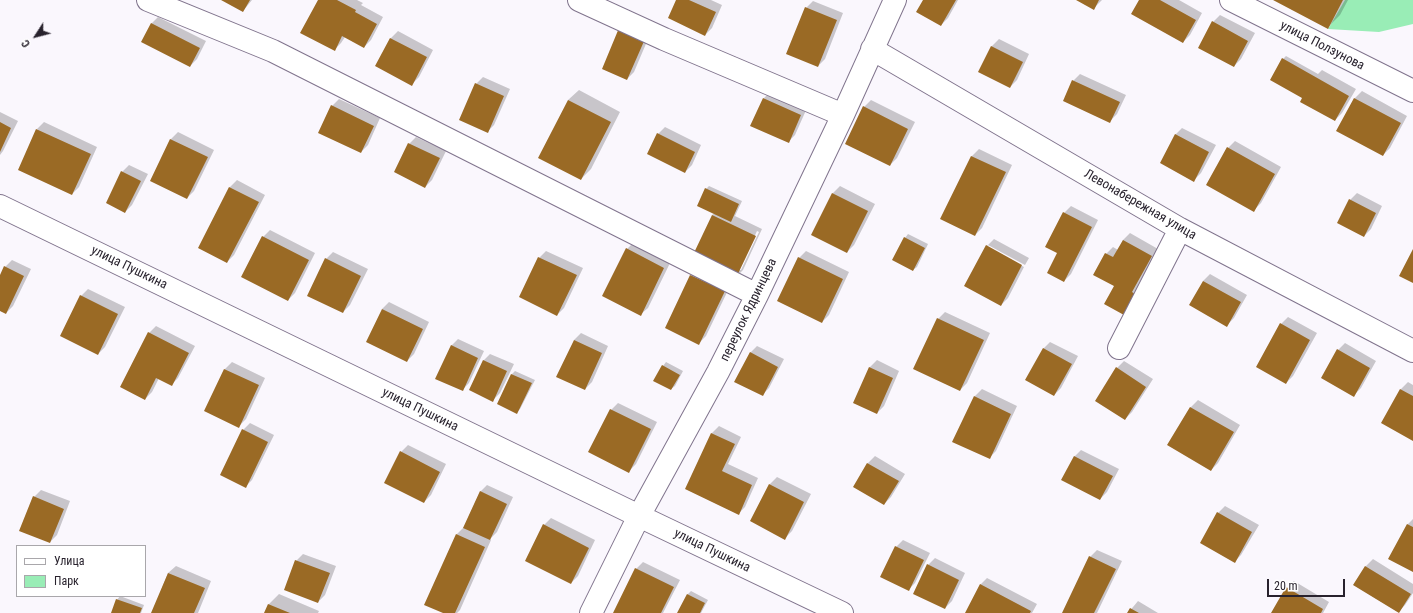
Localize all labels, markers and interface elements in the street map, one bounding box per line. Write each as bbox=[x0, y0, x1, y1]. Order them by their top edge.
north arrow bbox=[16, 16, 56, 56]
street label: улица Ползунова bbox=[1277, 18, 1367, 74]
text: С bbox=[19, 37, 33, 50]
street label: Левонабережная улица bbox=[1081, 166, 1199, 244]
street label: улица Пушкина bbox=[88, 243, 170, 293]
street label: переулок Ядринцева bbox=[717, 256, 781, 364]
street label: улица Пушкина bbox=[379, 385, 461, 435]
street label: улица Пушкина bbox=[671, 526, 753, 576]
legend bbox=[16, 545, 146, 597]
text: Улица bbox=[54, 554, 84, 568]
scale bar bbox=[1269, 571, 1347, 597]
text: Парк bbox=[54, 574, 79, 588]
text: 20 m bbox=[1274, 579, 1298, 593]

